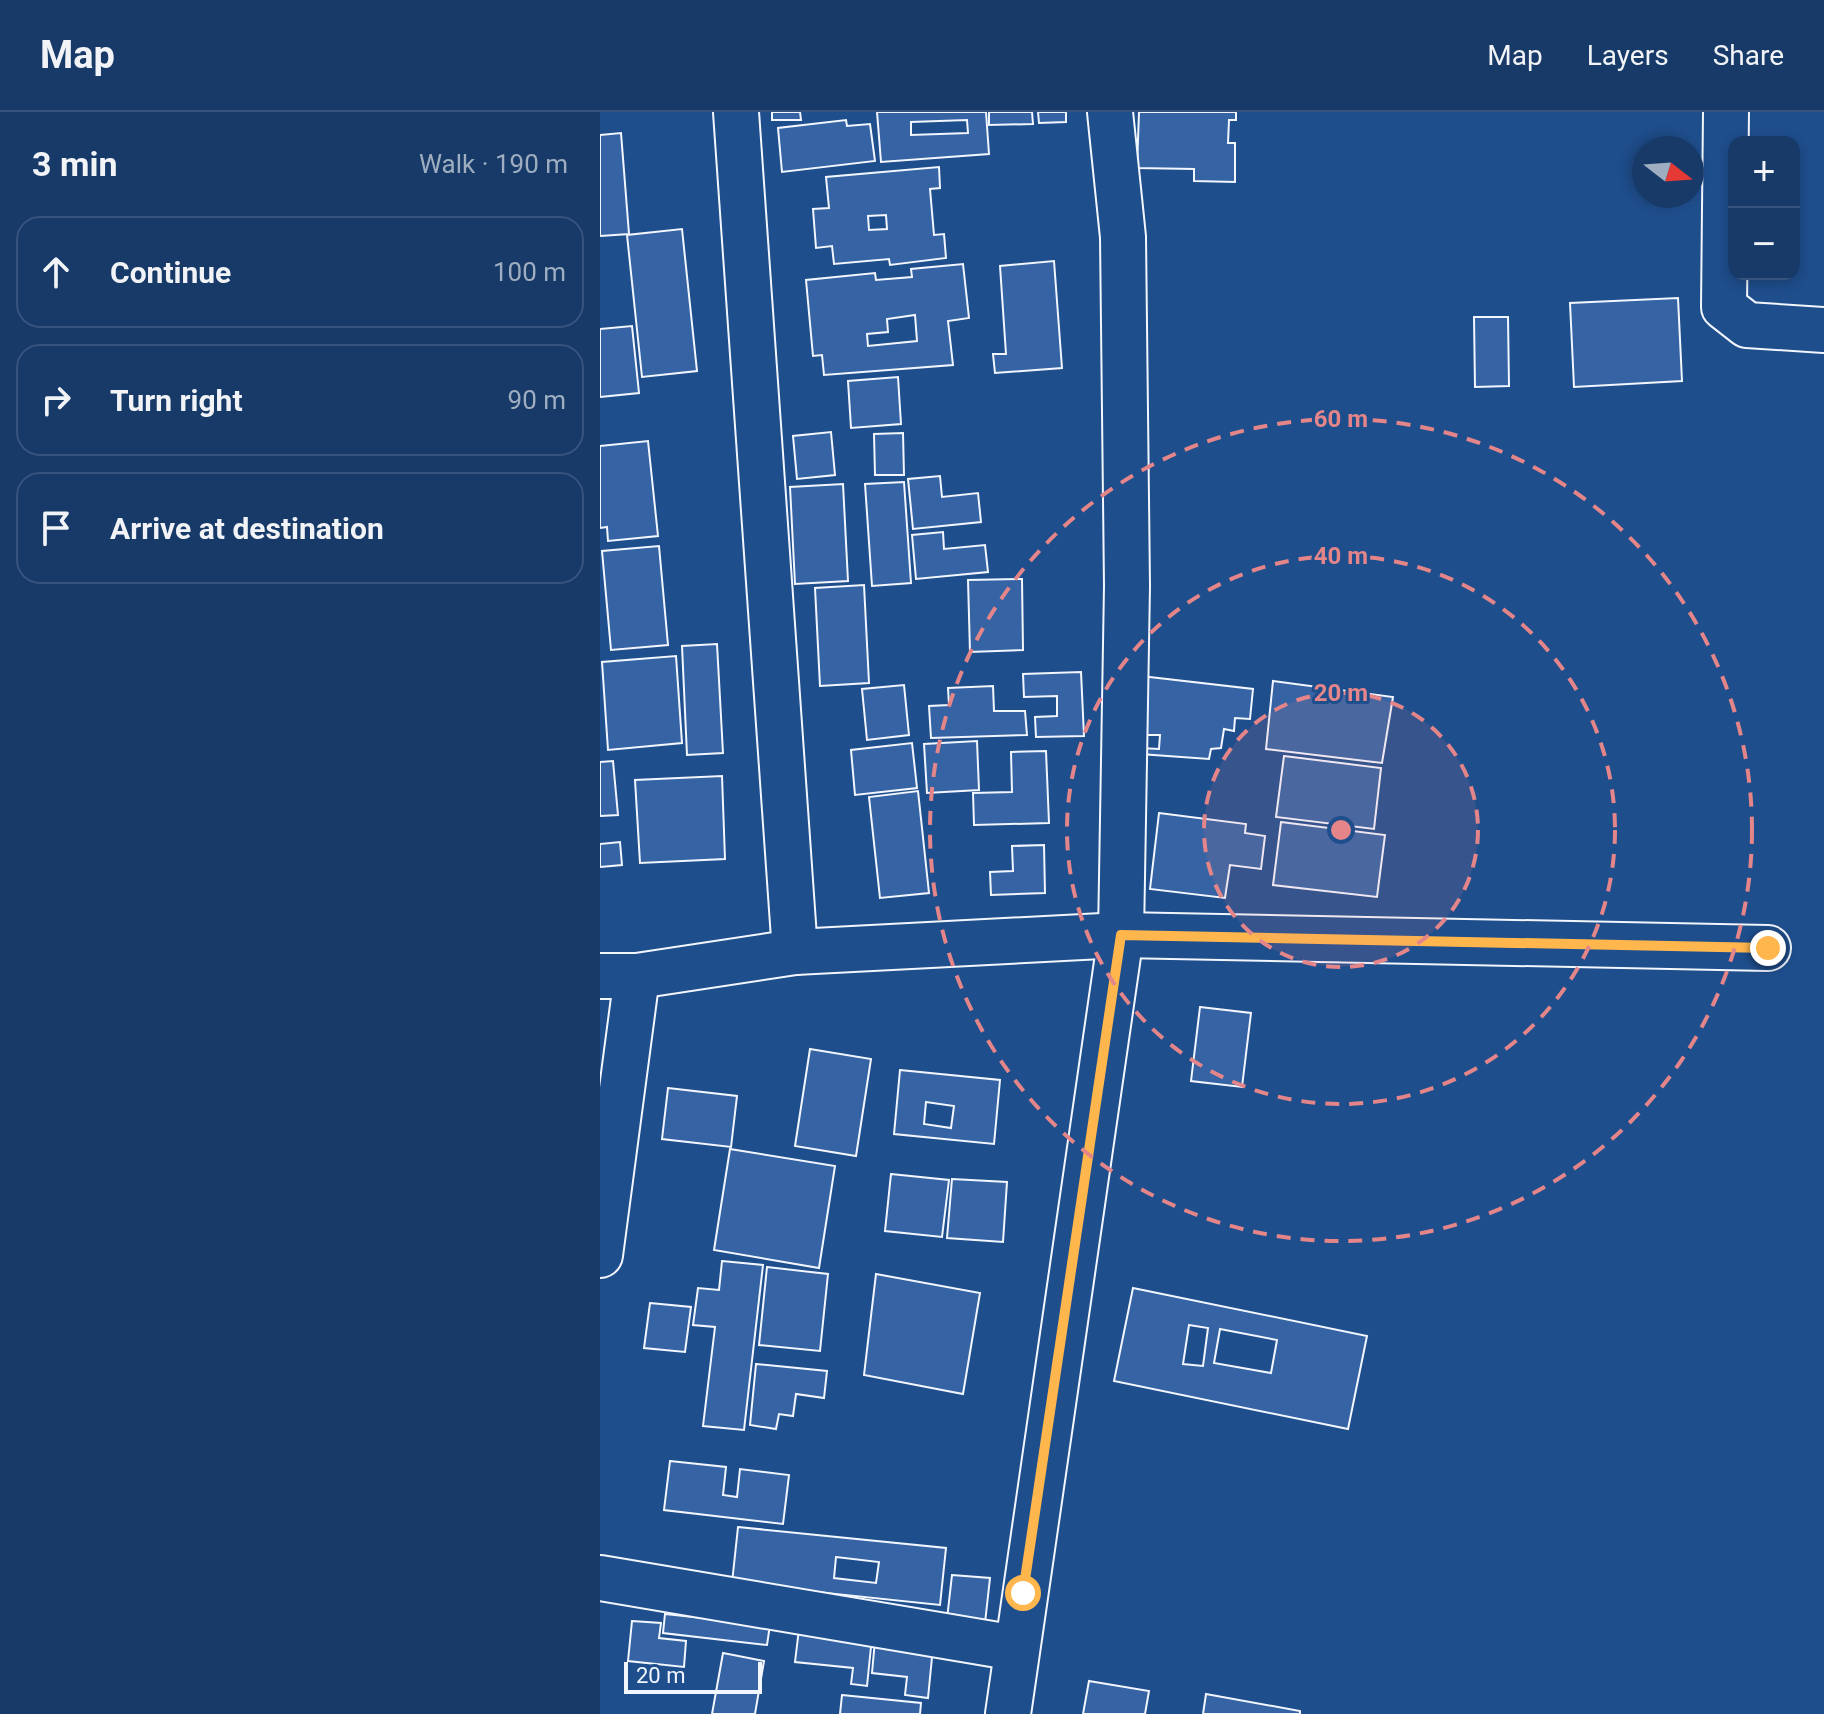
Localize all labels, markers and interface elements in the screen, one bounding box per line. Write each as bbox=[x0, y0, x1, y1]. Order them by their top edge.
text: Map bbox=[40, 33, 115, 77]
text: Map bbox=[1487, 39, 1543, 72]
text: Layers bbox=[1587, 39, 1669, 72]
text: Share bbox=[1713, 39, 1784, 72]
north arrow bbox=[1632, 136, 1704, 208]
map controls bbox=[1728, 136, 1800, 280]
button: + bbox=[1728, 136, 1800, 208]
text: 3 min bbox=[32, 144, 117, 184]
text: Walk · 190 m bbox=[419, 149, 568, 179]
button: − bbox=[1728, 208, 1800, 280]
icon: ahead bbox=[34, 250, 78, 294]
text: Continue bbox=[110, 255, 231, 290]
text: 100 m bbox=[493, 257, 566, 287]
icon: right bbox=[34, 378, 78, 422]
text: Turn right bbox=[110, 383, 243, 418]
text: 90 m bbox=[508, 385, 566, 415]
text: 60 m bbox=[1314, 405, 1368, 433]
icon: arrive bbox=[34, 506, 78, 550]
text: Arrive at destination bbox=[110, 511, 384, 546]
text: 40 m bbox=[1314, 542, 1368, 570]
text: 20 m bbox=[1314, 679, 1368, 707]
centre of rings bbox=[1327, 816, 1355, 844]
route end bbox=[1750, 930, 1786, 966]
route start bbox=[1005, 1575, 1041, 1611]
scale bar bbox=[624, 1658, 762, 1694]
text: 20 m bbox=[636, 1663, 685, 1688]

